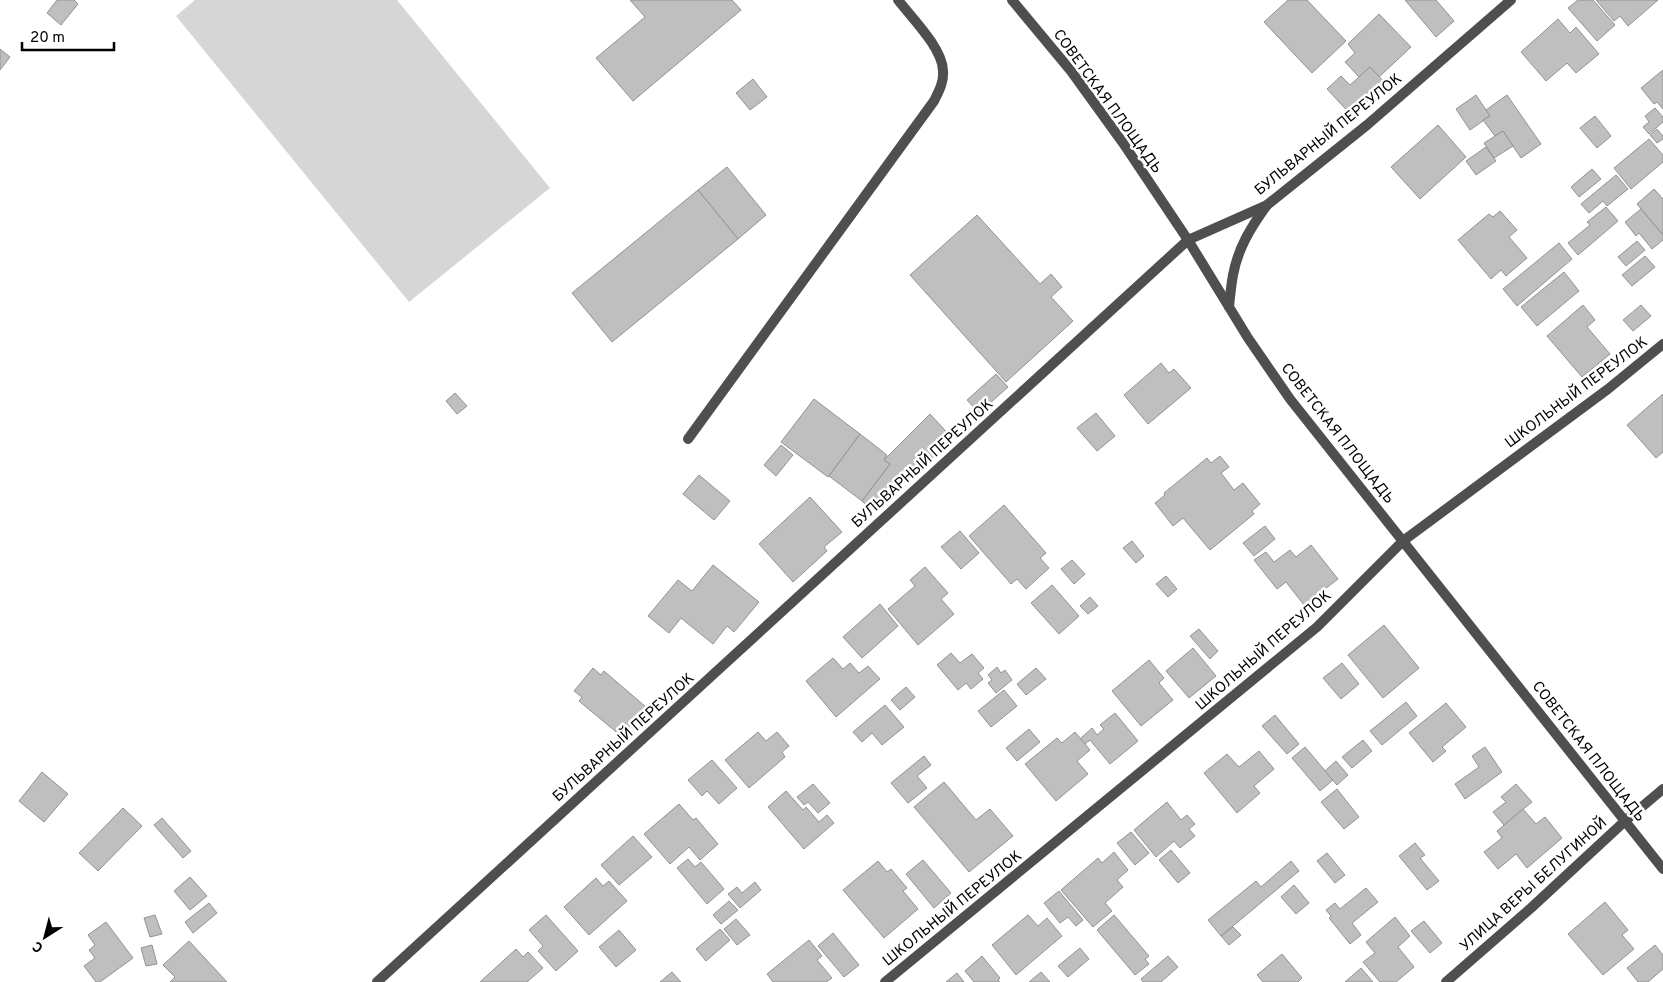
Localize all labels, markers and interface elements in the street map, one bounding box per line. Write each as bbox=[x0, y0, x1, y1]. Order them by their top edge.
scale bar bbox=[22, 20, 115, 52]
street label: СОВЕТСКАЯ ПЛОЩАДЬ bbox=[1048, 26, 1165, 178]
text: 20 m bbox=[30, 29, 65, 48]
street label: БУЛЬВАРНЫЙ ПЕРЕУЛОК bbox=[1250, 68, 1407, 201]
street label: ШКОЛЬНЫЙ ПЕРЕУЛОК bbox=[1501, 332, 1652, 453]
street label: СОВЕТСКАЯ ПЛОЩАДЬ bbox=[1276, 360, 1398, 508]
street label: БУЛЬВАРНЫЙ ПЕРЕУЛОК bbox=[847, 394, 998, 533]
street label: ШКОЛЬНЫЙ ПЕРЕУЛОК bbox=[1191, 585, 1336, 715]
street label: БУЛЬВАРНЫЙ ПЕРЕУЛОК bbox=[548, 668, 699, 807]
street label: СОВЕТСКАЯ ПЛОЩАДЬ bbox=[1527, 678, 1649, 826]
street label: УЛИЦА ВЕРЫ БЕЛУГИНОЙ bbox=[1455, 812, 1612, 956]
street label: ШКОЛЬНЫЙ ПЕРЕУЛОК bbox=[878, 845, 1027, 971]
north arrow bbox=[20, 912, 70, 962]
text: С bbox=[30, 937, 47, 956]

